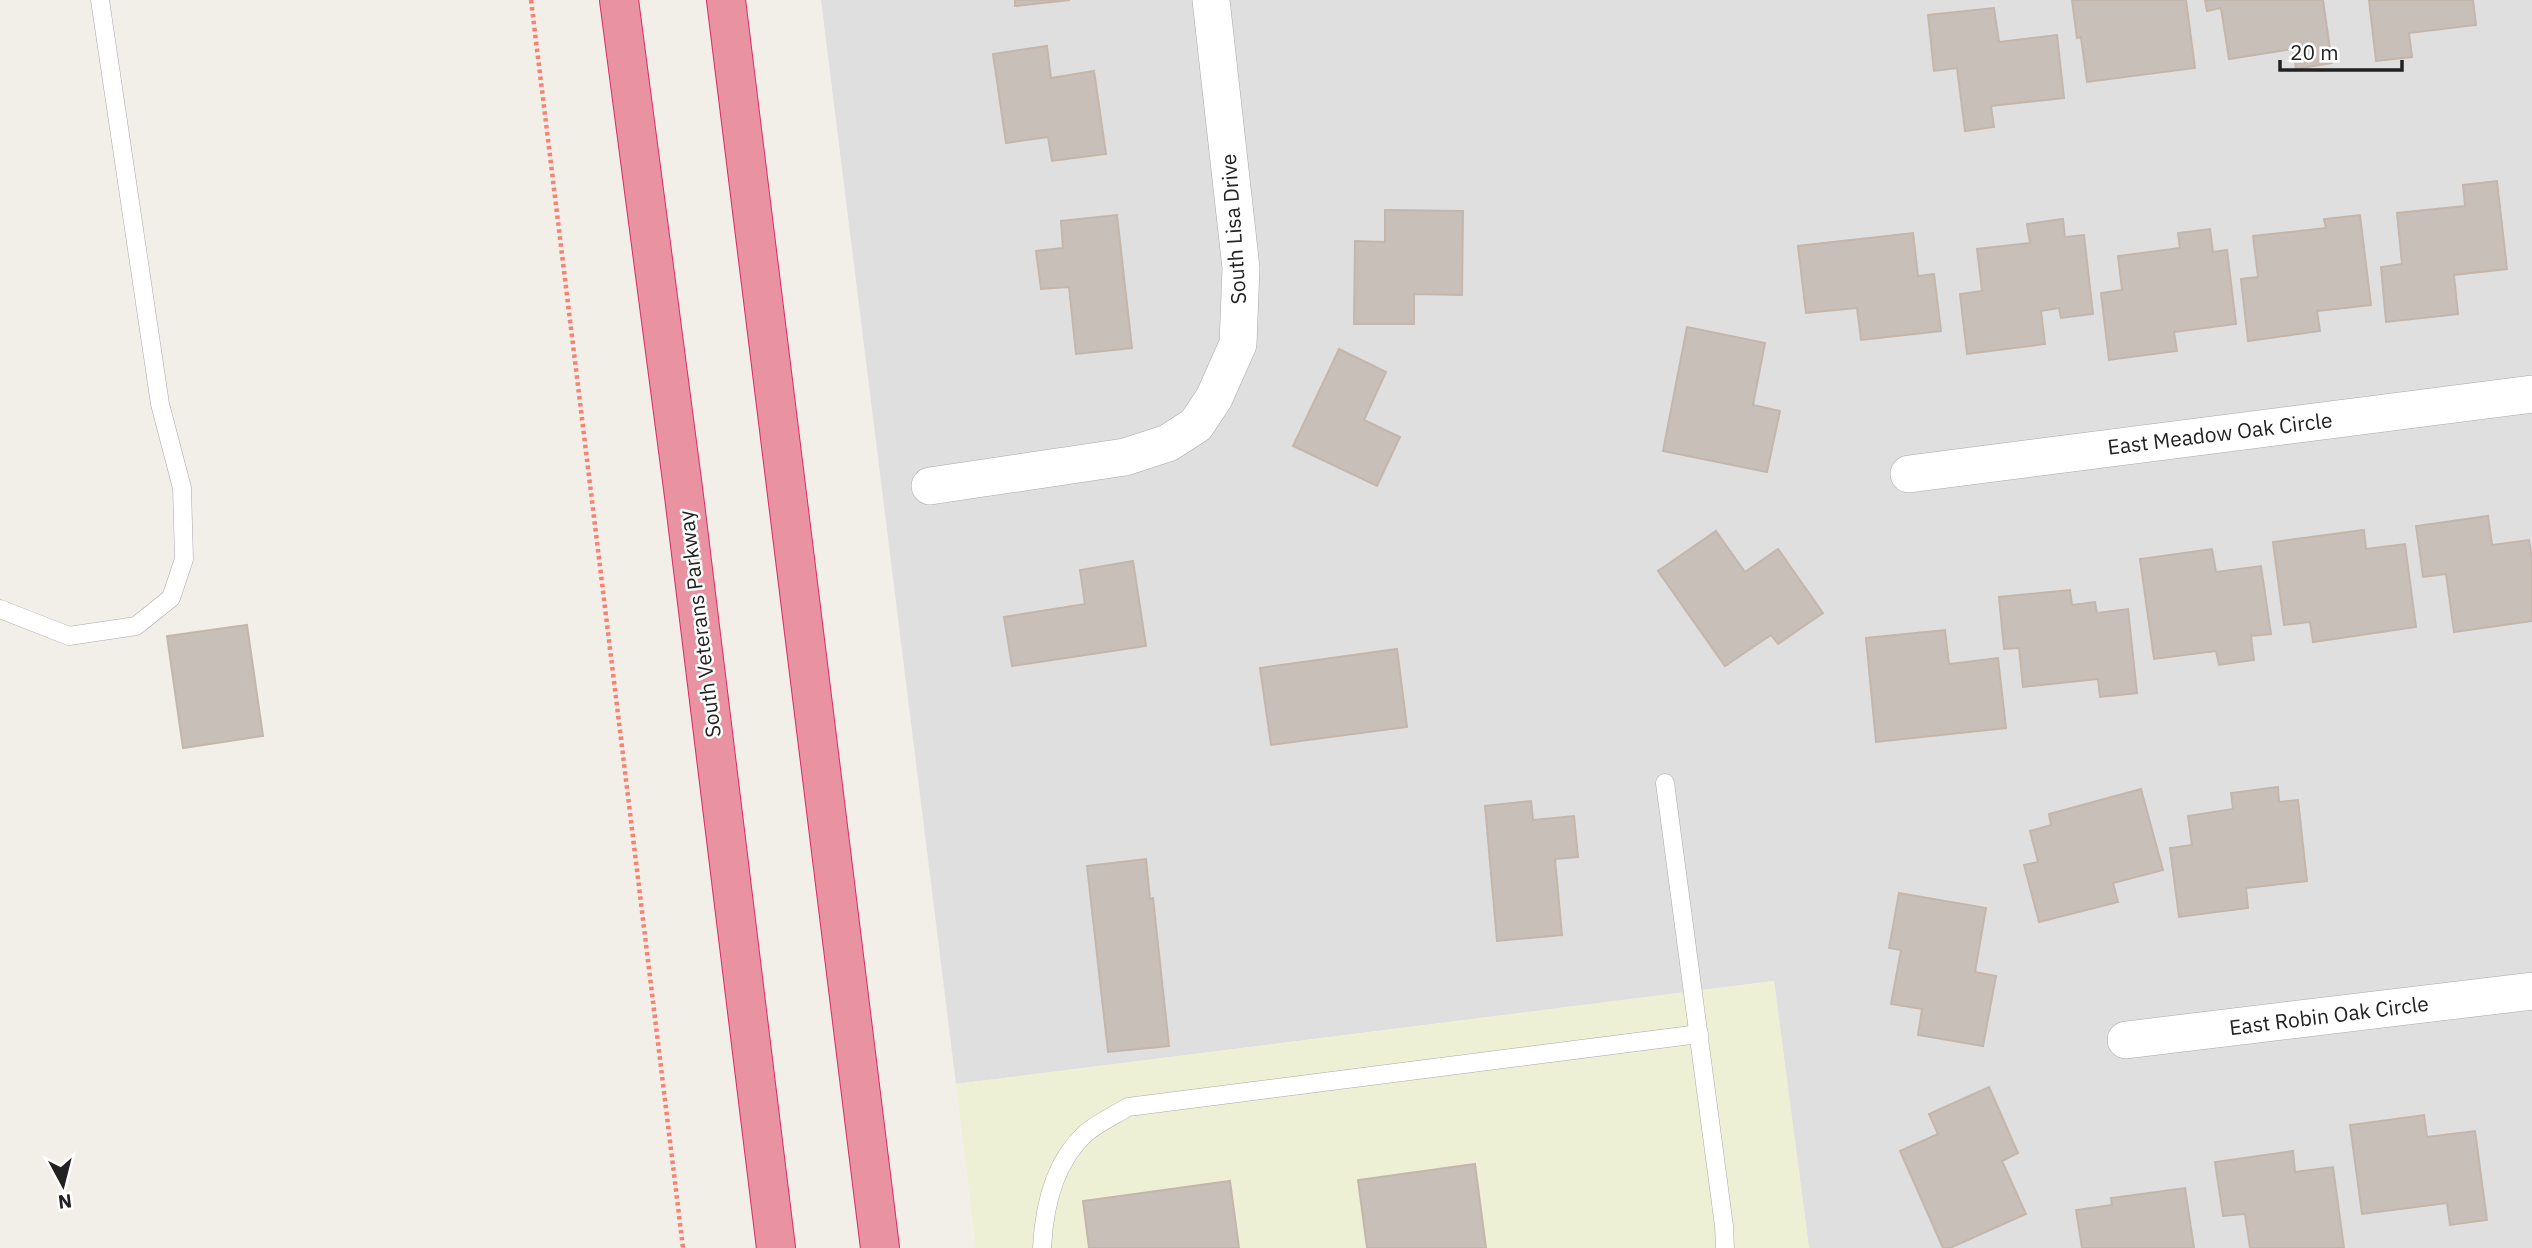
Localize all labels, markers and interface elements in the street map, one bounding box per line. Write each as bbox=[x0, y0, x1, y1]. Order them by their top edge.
scale bar bbox=[2280, 28, 2402, 72]
text: 20 m bbox=[2290, 38, 2339, 66]
street label: South Lisa Drive bbox=[1214, 153, 1252, 305]
street label: East Meadow Oak Circle bbox=[2106, 405, 2334, 461]
street label: South Veterans Parkway bbox=[671, 508, 727, 739]
street label: East Robin Oak Circle bbox=[2227, 989, 2430, 1041]
north arrow bbox=[28, 1150, 98, 1220]
text: N bbox=[57, 1189, 73, 1215]

